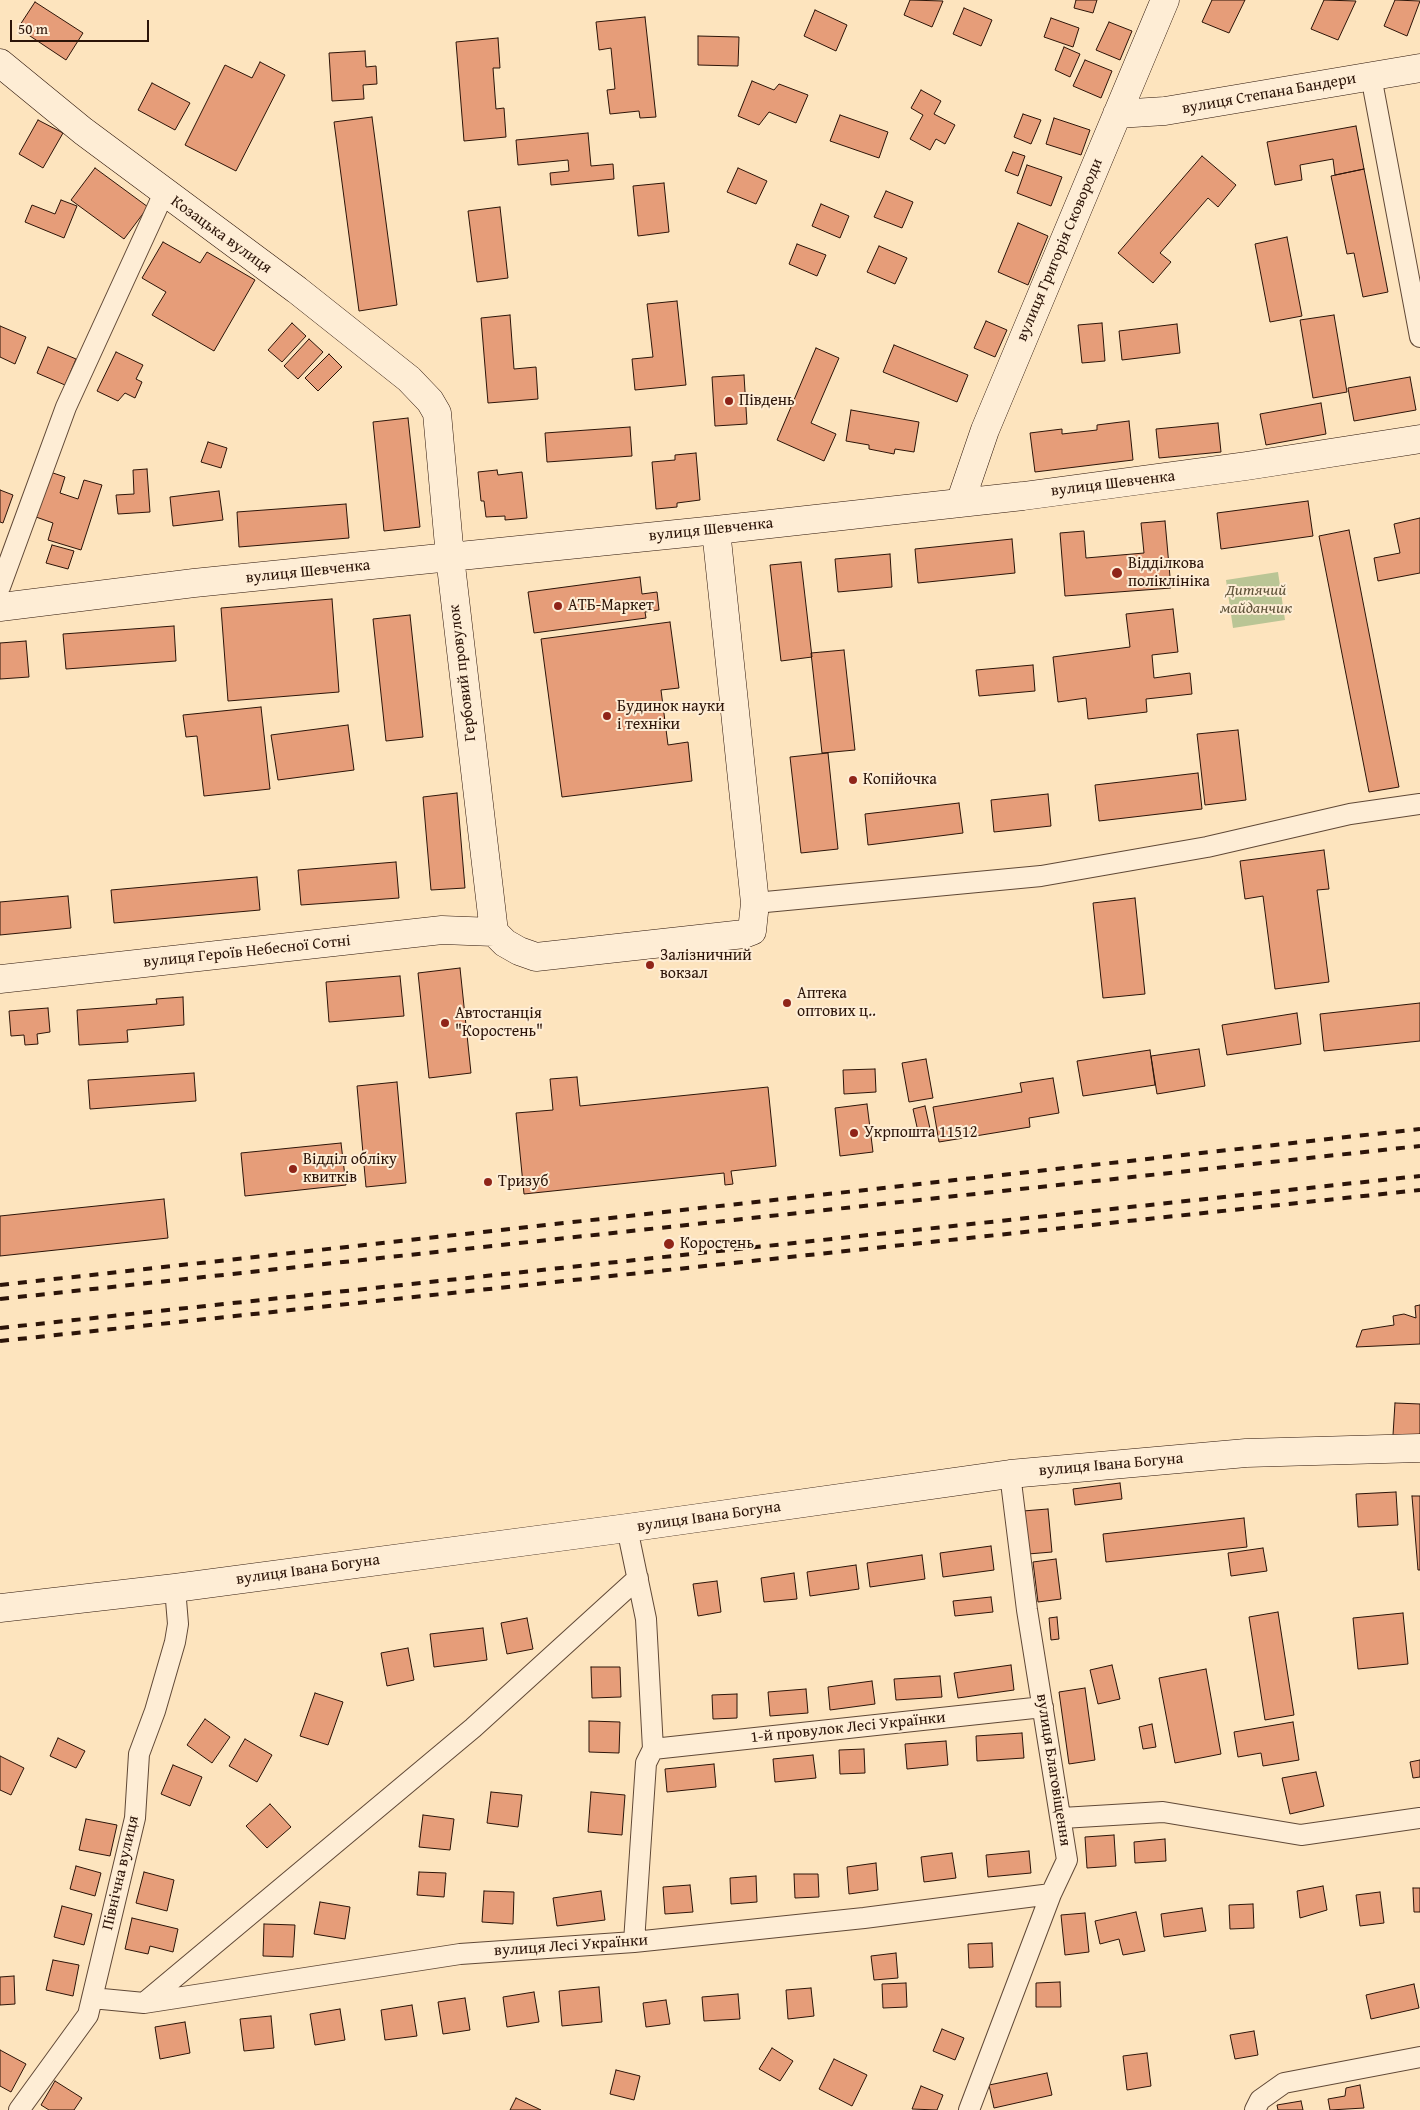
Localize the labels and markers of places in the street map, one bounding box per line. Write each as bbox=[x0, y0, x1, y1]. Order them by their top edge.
place label: Південь bbox=[739, 391, 795, 411]
marker: Південь bbox=[723, 395, 735, 407]
place label: Відділкова поліклініка bbox=[1128, 554, 1210, 592]
marker: Відділкова поліклініка bbox=[1110, 566, 1124, 580]
place label: АТБ-Маркет bbox=[568, 596, 654, 616]
marker: АТБ-Маркет bbox=[552, 600, 564, 612]
place label: Будинок науки і техніки bbox=[617, 697, 725, 735]
marker: Будинок науки і техніки bbox=[601, 710, 613, 722]
place label: Копійочка bbox=[863, 770, 937, 790]
marker: Копійочка bbox=[847, 774, 859, 786]
place label: Залізничний вокзал bbox=[660, 946, 752, 984]
marker: Залізничний вокзал bbox=[644, 959, 656, 971]
place label: Аптека оптових ц‥ bbox=[797, 984, 876, 1022]
marker: Аптека оптових ц‥ bbox=[781, 997, 793, 1009]
place label: Автостанція "Коростень" bbox=[455, 1004, 543, 1042]
marker: Автостанція "Коростень" bbox=[439, 1017, 451, 1029]
place label: Укрпошта 11512 bbox=[864, 1123, 977, 1143]
marker: Укрпошта 11512 bbox=[848, 1127, 860, 1139]
place label: Відділ обліку квитків bbox=[303, 1150, 397, 1188]
marker: Відділ обліку квитків bbox=[287, 1163, 299, 1175]
place label: Тризуб bbox=[498, 1172, 548, 1192]
marker: Тризуб bbox=[482, 1176, 494, 1188]
place label: Коростень bbox=[680, 1234, 754, 1254]
marker: Коростень bbox=[662, 1237, 676, 1251]

